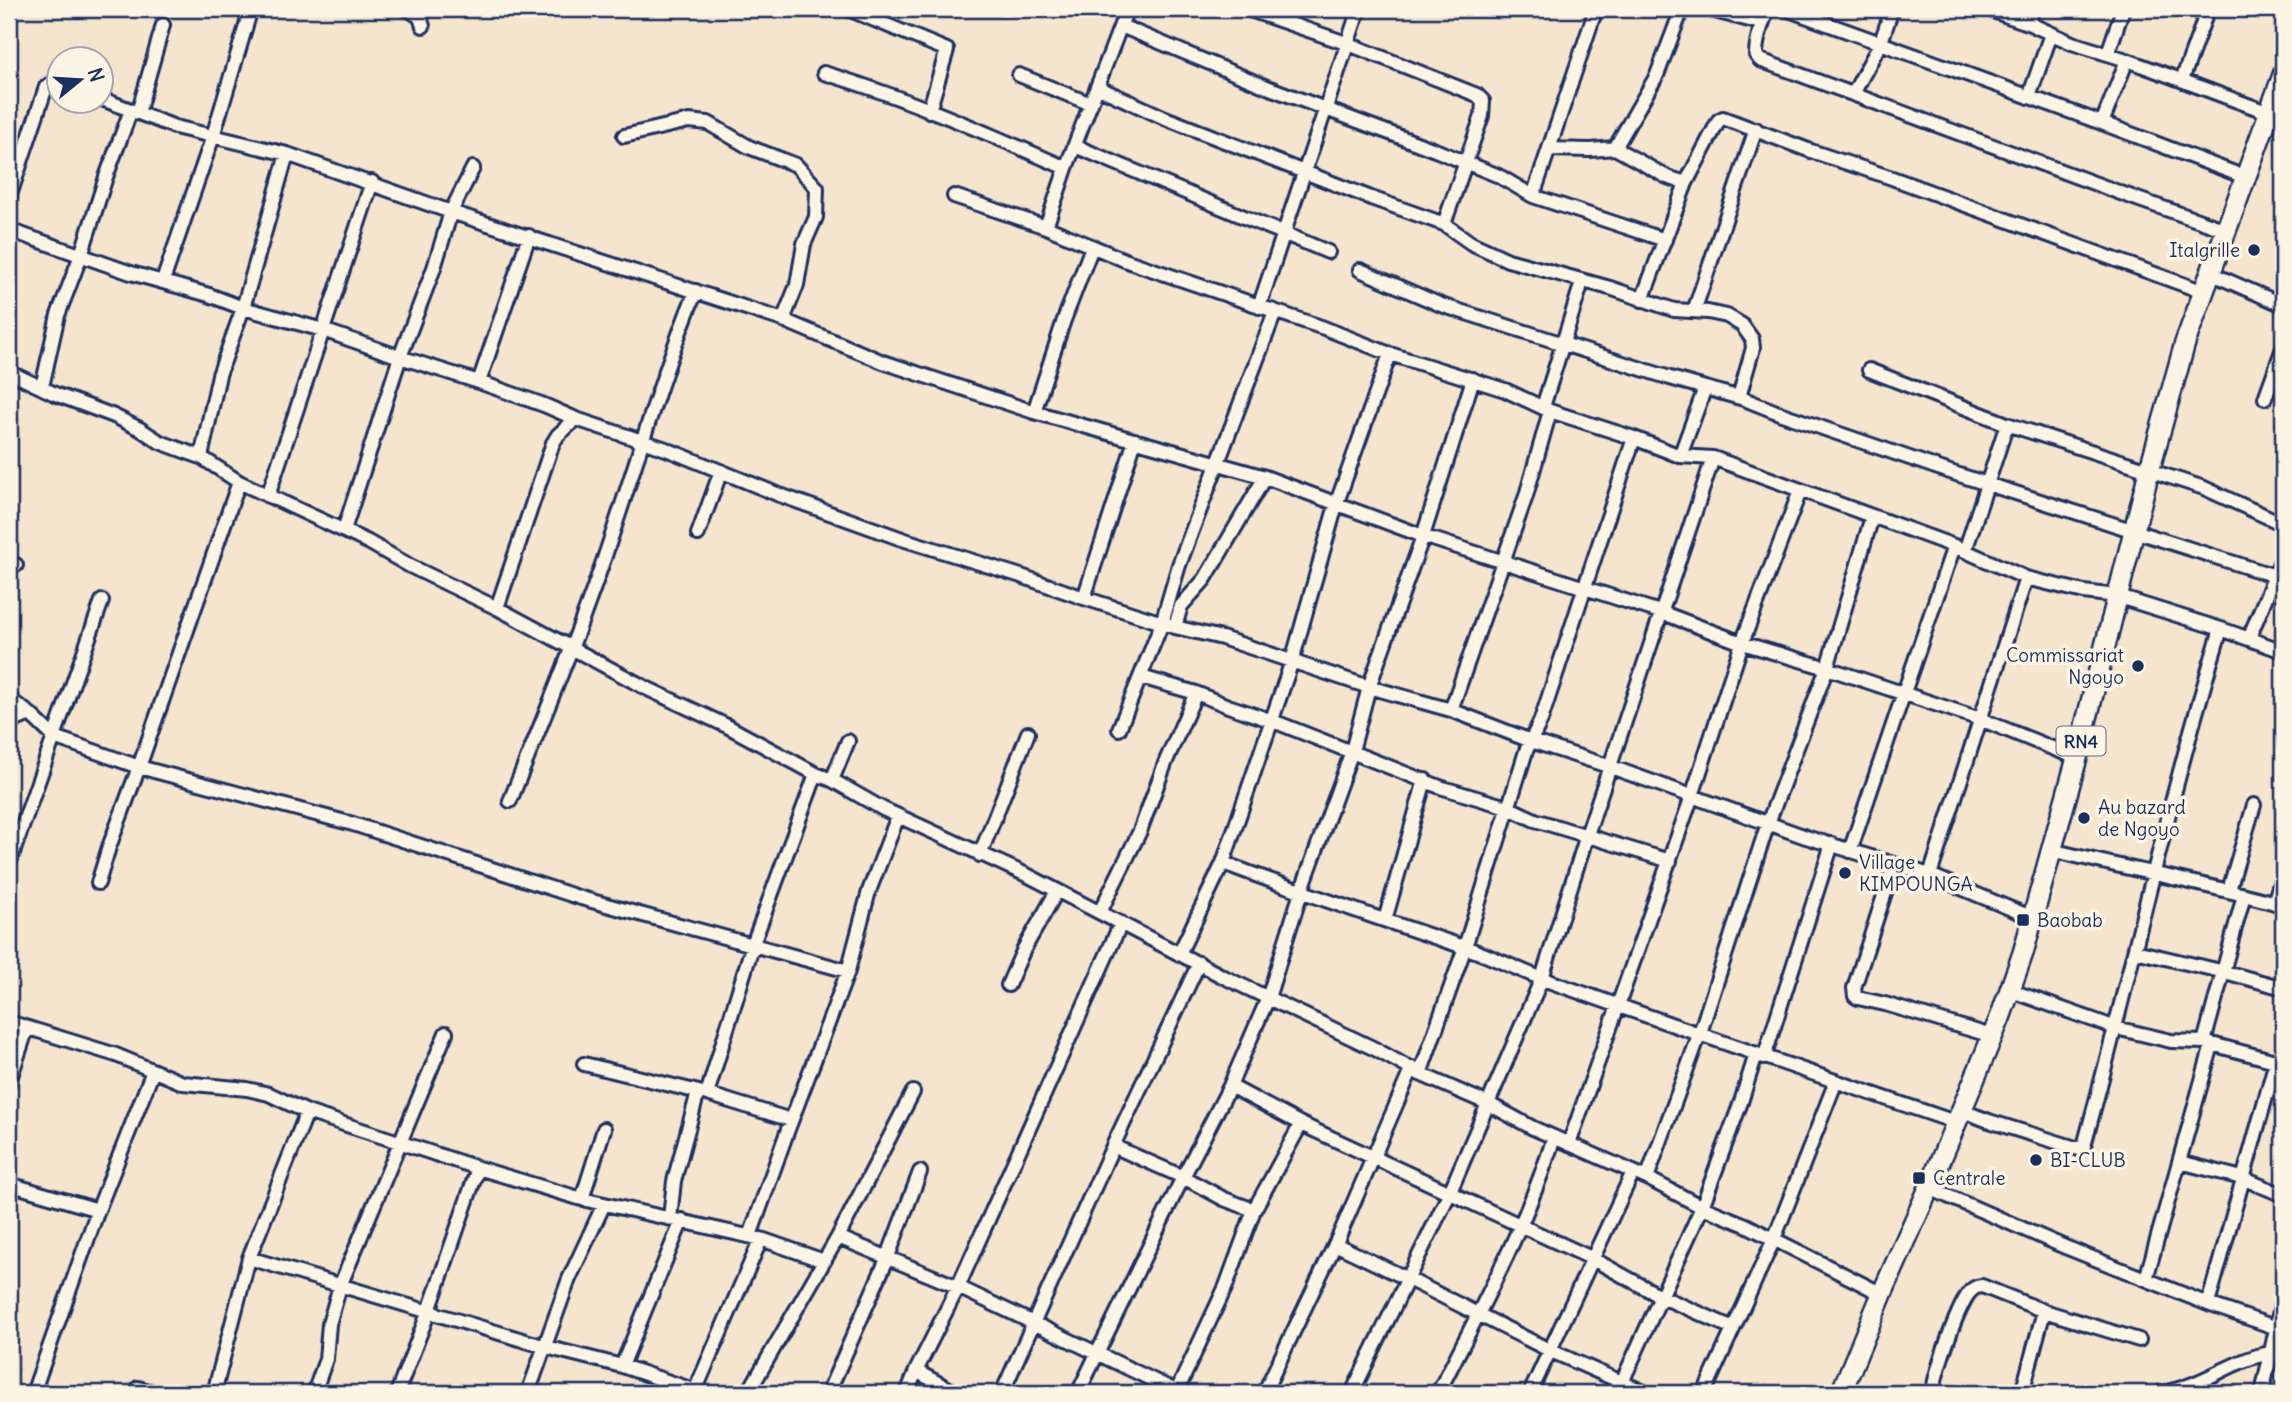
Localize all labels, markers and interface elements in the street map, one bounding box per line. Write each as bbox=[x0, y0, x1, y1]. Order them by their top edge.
north arrow bbox=[46, 46, 116, 116]
text: N bbox=[83, 65, 110, 85]
place label: Italgrille bbox=[2169, 238, 2240, 262]
marker: Italgrille bbox=[2246, 242, 2262, 258]
place label: Commissariat Ngoyo bbox=[2006, 643, 2124, 689]
marker: Commissariat Ngoyo bbox=[2130, 658, 2146, 674]
road number: RN4 bbox=[2056, 726, 2106, 756]
place label: Au bazard de Ngoyo bbox=[2098, 795, 2186, 841]
marker: Au bazard de Ngoyo bbox=[2076, 810, 2092, 826]
place label: Village KIMPOUNGA bbox=[1859, 850, 1973, 896]
marker: Village KIMPOUNGA bbox=[1837, 865, 1853, 881]
place label: Baobab bbox=[2037, 908, 2103, 932]
marker: Baobab bbox=[2015, 912, 2031, 928]
place label: BI-CLUB bbox=[2050, 1148, 2126, 1172]
marker: BI-CLUB bbox=[2028, 1152, 2044, 1168]
place label: Centrale bbox=[1933, 1166, 2005, 1190]
marker: Centrale bbox=[1911, 1170, 1927, 1186]

